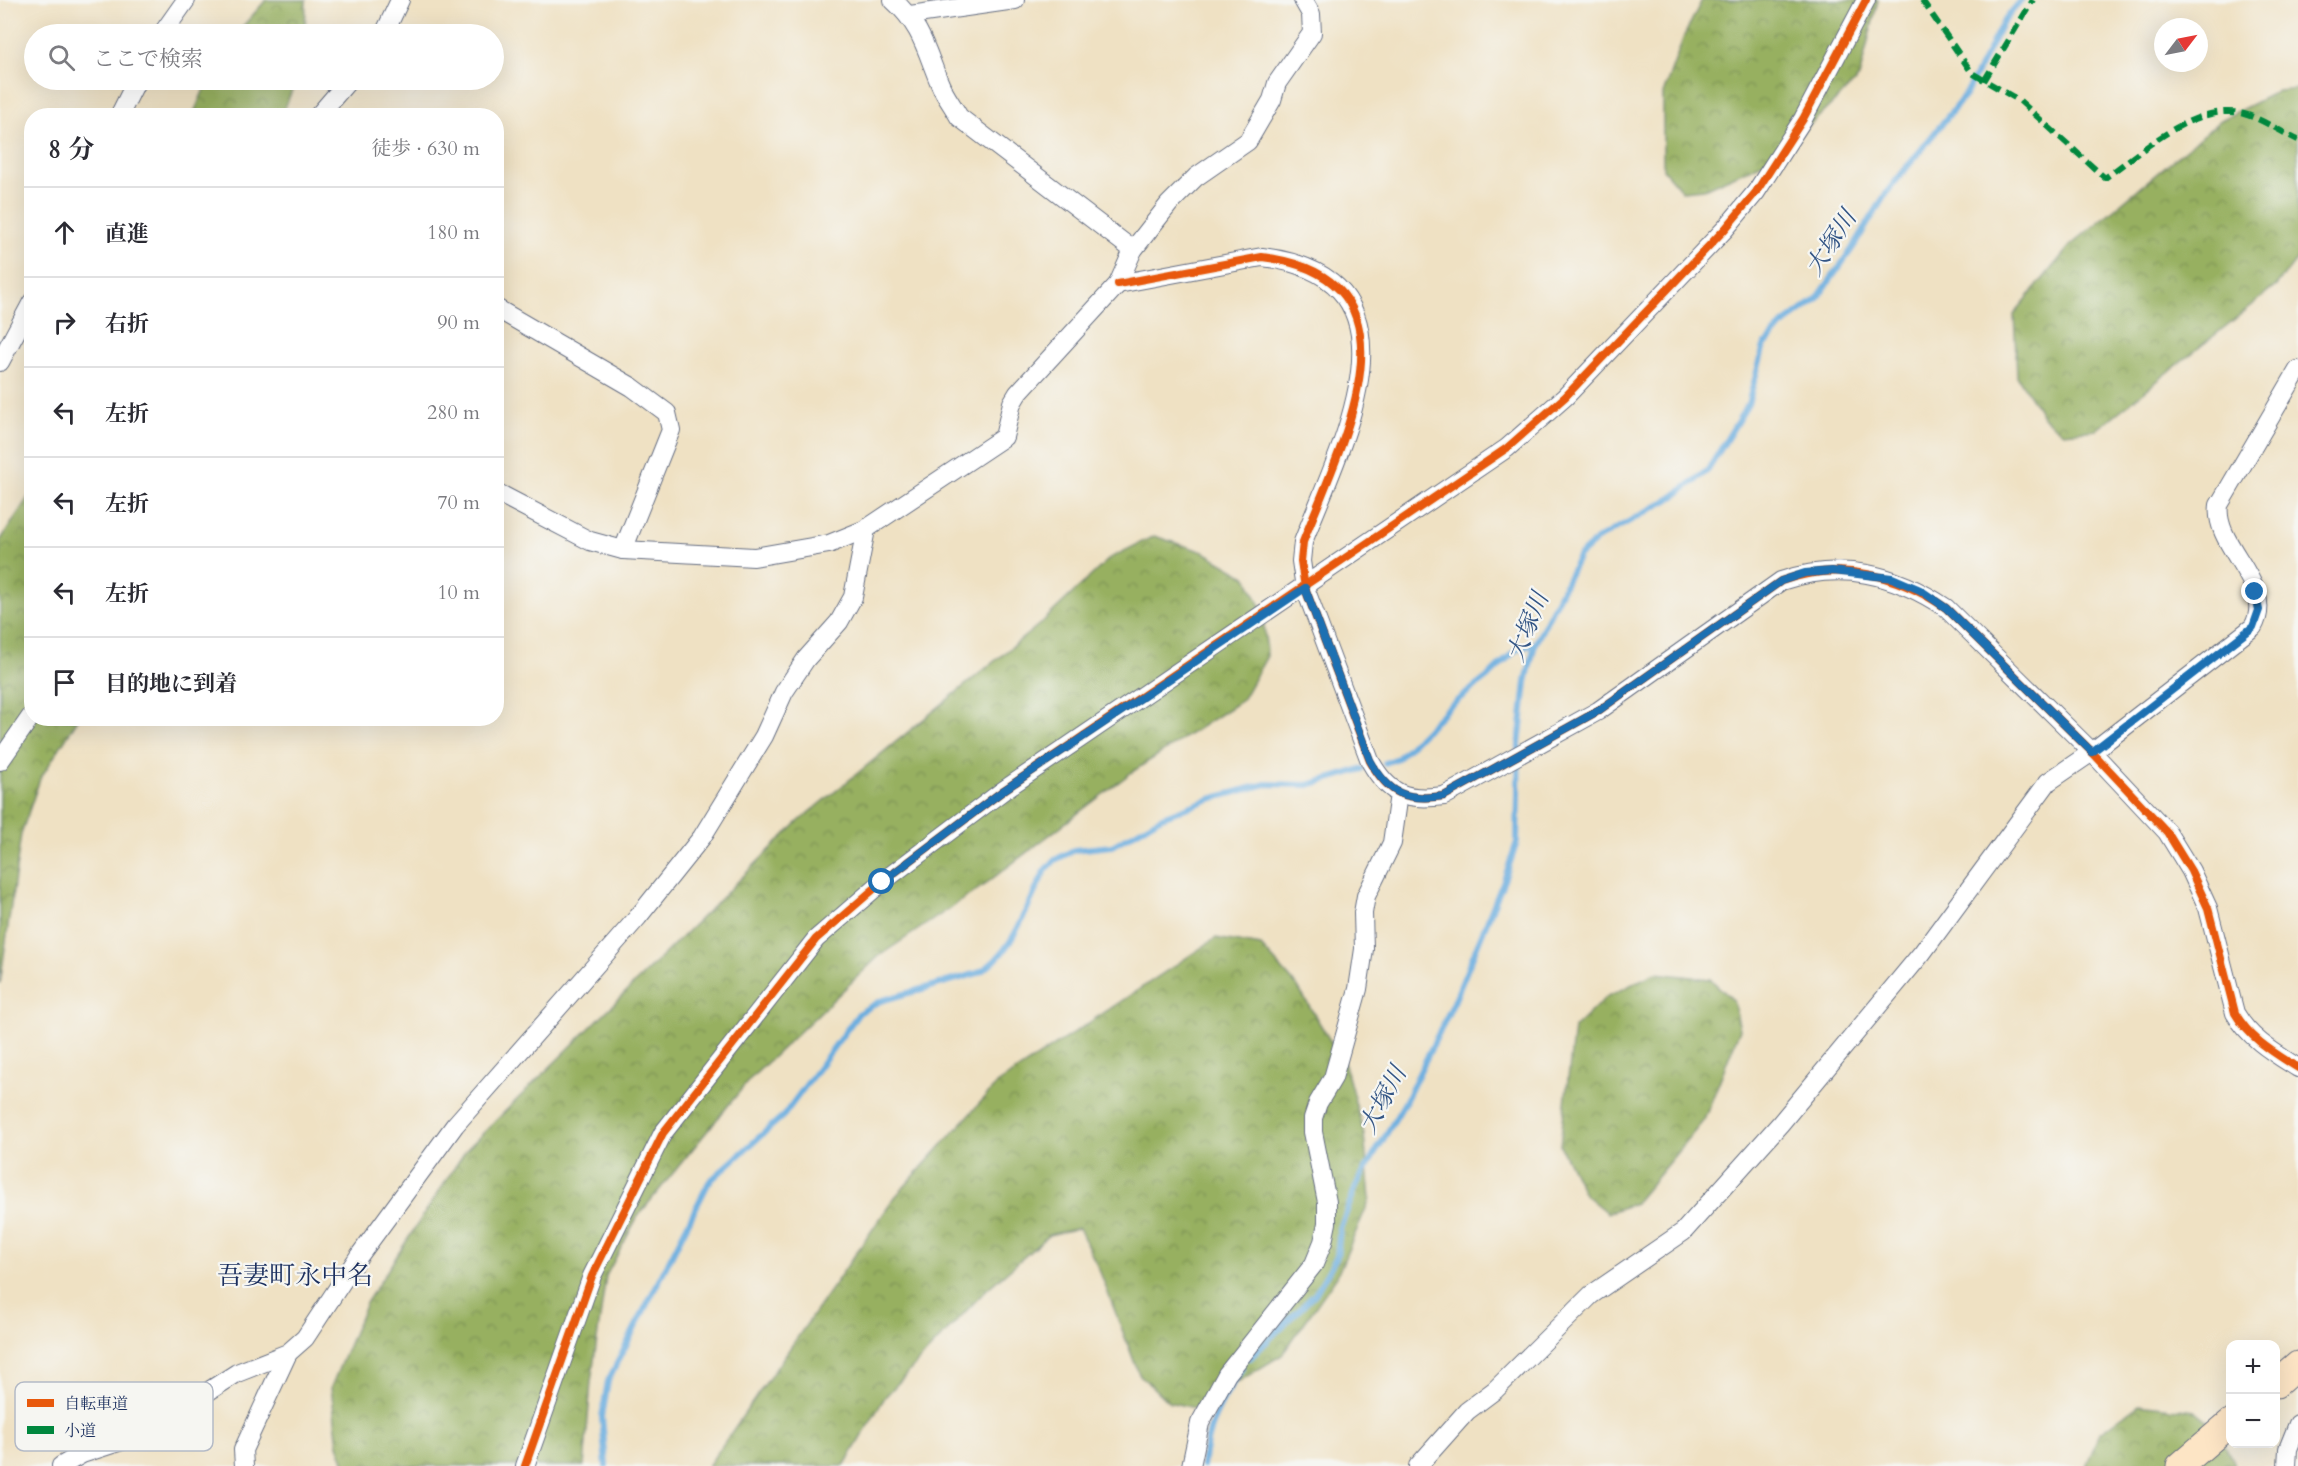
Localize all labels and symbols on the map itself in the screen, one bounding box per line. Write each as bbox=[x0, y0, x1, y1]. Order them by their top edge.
north arrow bbox=[2154, 18, 2208, 72]
water label: 大塚川 bbox=[1798, 201, 1866, 282]
route end bbox=[2241, 578, 2267, 604]
water label: 大塚川 bbox=[1499, 585, 1558, 667]
route start bbox=[868, 868, 894, 894]
water label: 大塚川 bbox=[1352, 1058, 1416, 1140]
district label: 吾妻町永中名 bbox=[217, 1258, 373, 1293]
legend bbox=[15, 1382, 213, 1451]
text: 自転車道 bbox=[64, 1393, 128, 1415]
text: 小道 bbox=[64, 1420, 96, 1442]

